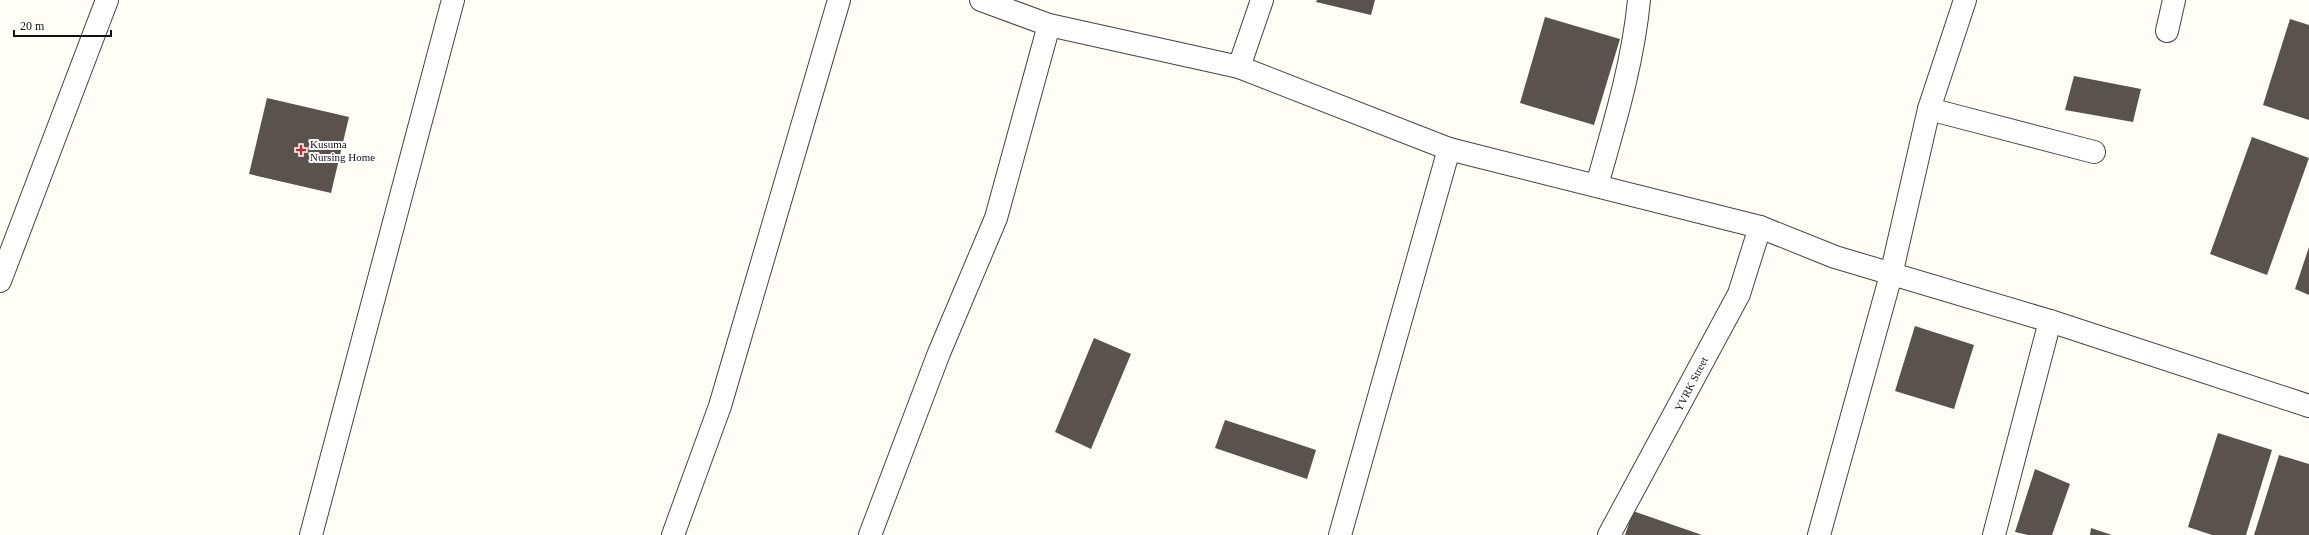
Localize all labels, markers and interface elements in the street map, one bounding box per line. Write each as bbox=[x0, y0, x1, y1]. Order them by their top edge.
scale bar bbox=[14, 12, 111, 38]
text: 20 m bbox=[20, 19, 45, 33]
place label: Kusuma Nursing Home bbox=[310, 138, 375, 163]
marker: Kusuma Nursing Home bbox=[295, 144, 307, 156]
street label: YVRK Street bbox=[1672, 355, 1710, 413]

